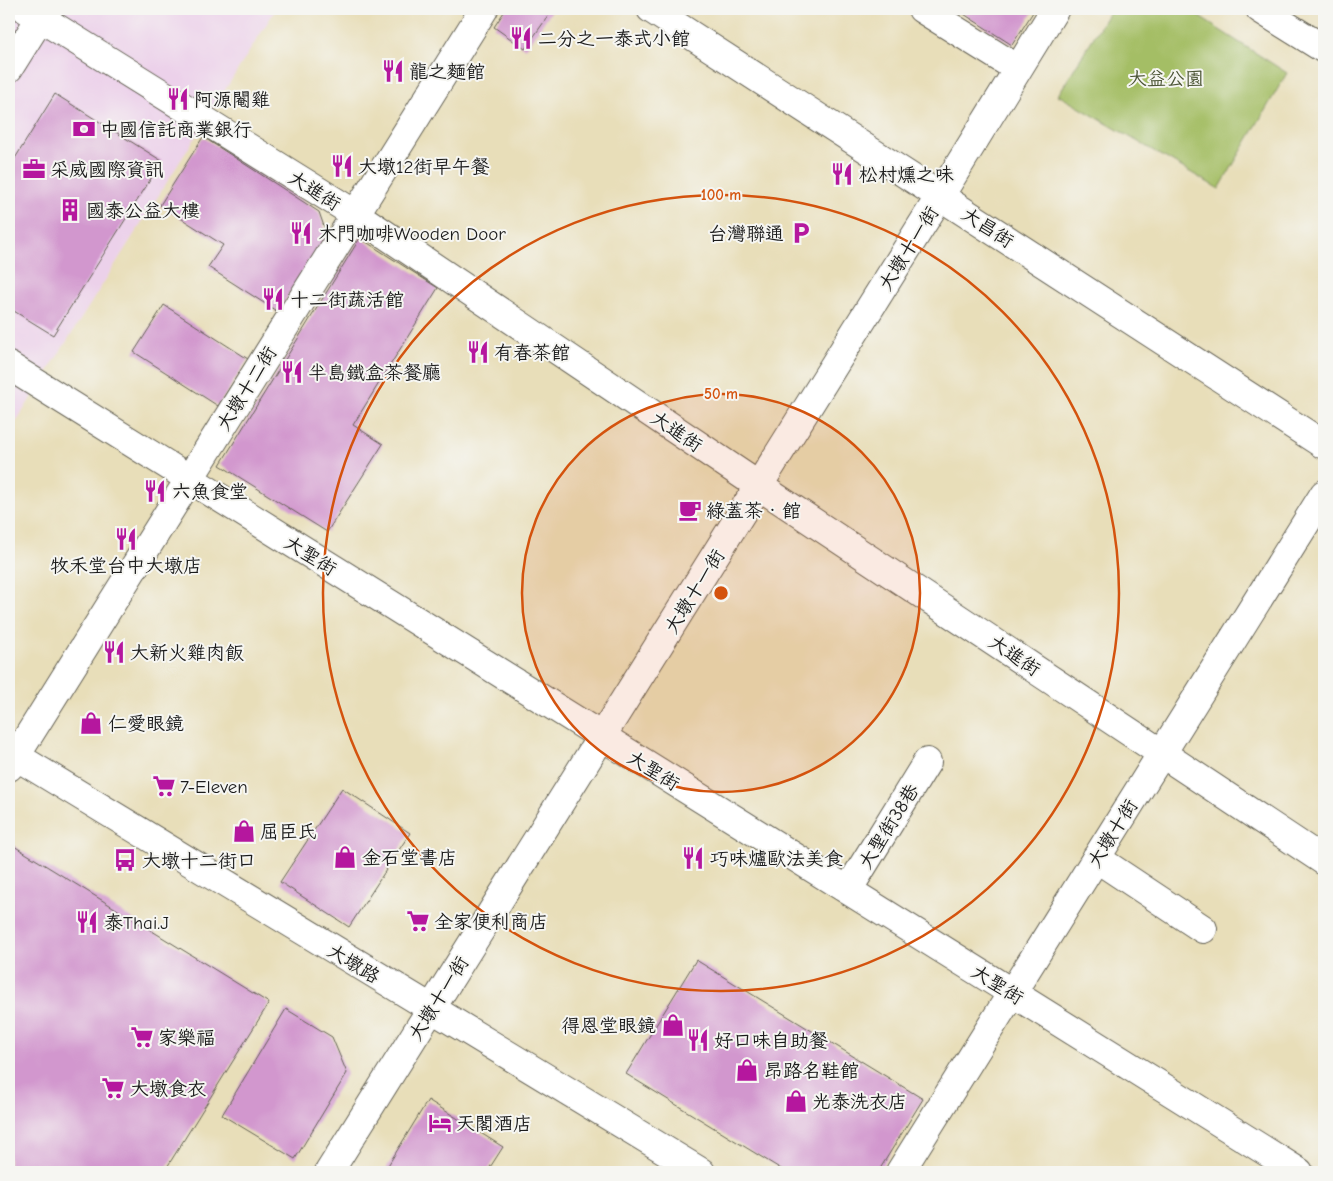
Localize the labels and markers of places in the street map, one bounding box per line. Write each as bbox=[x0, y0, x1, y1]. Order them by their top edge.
restaurant icon: 二分之一泰式小館 bbox=[508, 25, 534, 51]
place label: 二分之一泰式小館 bbox=[538, 28, 690, 50]
restaurant icon: 龍之麵館 bbox=[380, 58, 406, 84]
place label: 龍之麵館 bbox=[409, 61, 485, 83]
restaurant icon: 阿源閹雞 bbox=[165, 86, 191, 112]
place label: 阿源閹雞 bbox=[194, 89, 270, 111]
bank icon: 中國信託商業銀行 bbox=[71, 116, 97, 142]
place label: 中國信託商業銀行 bbox=[100, 119, 252, 141]
restaurant icon: 大墩12街早午餐 bbox=[329, 153, 355, 179]
office icon: 采威國際資訊 bbox=[21, 156, 47, 182]
place label: 大墩12街早午餐 bbox=[358, 156, 489, 178]
place label: 采威國際資訊 bbox=[50, 159, 164, 181]
restaurant icon: 松村燻之味 bbox=[829, 161, 855, 187]
place label: 松村燻之味 bbox=[859, 164, 954, 186]
building icon: 國泰公益大樓 bbox=[57, 197, 83, 223]
place label: 國泰公益大樓 bbox=[86, 200, 200, 222]
restaurant icon: 木門咖啡Wooden Door bbox=[288, 220, 314, 246]
parking icon: 台灣聯通 bbox=[788, 220, 814, 246]
place label: 木門咖啡Wooden Door bbox=[318, 223, 506, 245]
place label: 台灣聯通 bbox=[708, 223, 784, 245]
restaurant icon: 十二街蔬活館 bbox=[260, 286, 286, 312]
place label: 十二街蔬活館 bbox=[290, 289, 404, 311]
restaurant icon: 有春茶館 bbox=[465, 339, 491, 365]
place label: 有春茶館 bbox=[494, 342, 570, 364]
restaurant icon: 半島鐵盒茶餐廳 bbox=[279, 359, 305, 385]
place label: 半島鐵盒茶餐廳 bbox=[308, 362, 441, 384]
restaurant icon: 六魚食堂 bbox=[142, 478, 168, 504]
place label: 六魚食堂 bbox=[172, 481, 248, 503]
cafe icon: 綠蓋茶‧館 bbox=[677, 497, 703, 523]
place label: 綠蓋茶‧館 bbox=[706, 500, 801, 522]
restaurant icon: 牧禾堂台中大墩店 bbox=[113, 526, 139, 552]
place label: 牧禾堂台中大墩店 bbox=[50, 555, 202, 577]
centre of rings bbox=[712, 584, 730, 602]
restaurant icon: 大新火雞肉飯 bbox=[101, 639, 127, 665]
place label: 大新火雞肉飯 bbox=[130, 642, 244, 664]
shop icon: 仁愛眼鏡 bbox=[78, 710, 104, 736]
place label: 仁愛眼鏡 bbox=[108, 713, 184, 735]
supermarket icon: 7-Eleven bbox=[151, 773, 177, 799]
place label: 7-Eleven bbox=[180, 776, 248, 798]
shop icon: 屈臣氏 bbox=[231, 818, 257, 844]
place label: 屈臣氏 bbox=[260, 821, 317, 843]
shop icon: 金石堂書店 bbox=[332, 844, 358, 870]
restaurant icon: 巧味爐歐法美食 bbox=[680, 845, 706, 871]
bus stop icon: 大墩十二街口 bbox=[112, 847, 138, 873]
place label: 金石堂書店 bbox=[362, 847, 457, 869]
place label: 巧味爐歐法美食 bbox=[710, 848, 843, 870]
place label: 大墩十二街口 bbox=[142, 850, 256, 872]
supermarket icon: 全家便利商店 bbox=[405, 908, 431, 934]
restaurant icon: 泰Thai.J bbox=[74, 909, 100, 935]
place label: 全家便利商店 bbox=[434, 911, 548, 933]
place label: 泰Thai.J bbox=[104, 912, 169, 934]
shop icon: 得恩堂眼鏡 bbox=[660, 1012, 686, 1038]
place label: 得恩堂眼鏡 bbox=[561, 1015, 656, 1037]
supermarket icon: 家樂福 bbox=[129, 1024, 155, 1050]
place label: 家樂福 bbox=[158, 1027, 215, 1049]
restaurant icon: 好口味自助餐 bbox=[685, 1027, 711, 1053]
place label: 好口味自助餐 bbox=[714, 1030, 828, 1052]
shop icon: 昂路名鞋館 bbox=[734, 1057, 760, 1083]
place label: 昂路名鞋館 bbox=[764, 1060, 859, 1082]
supermarket icon: 大墩食衣 bbox=[100, 1075, 126, 1101]
place label: 大墩食衣 bbox=[130, 1078, 206, 1100]
shop icon: 光泰洗衣店 bbox=[783, 1088, 809, 1114]
place label: 光泰洗衣店 bbox=[812, 1091, 907, 1113]
hotel icon: 天閣酒店 bbox=[427, 1110, 453, 1136]
place label: 天閣酒店 bbox=[456, 1113, 532, 1135]

